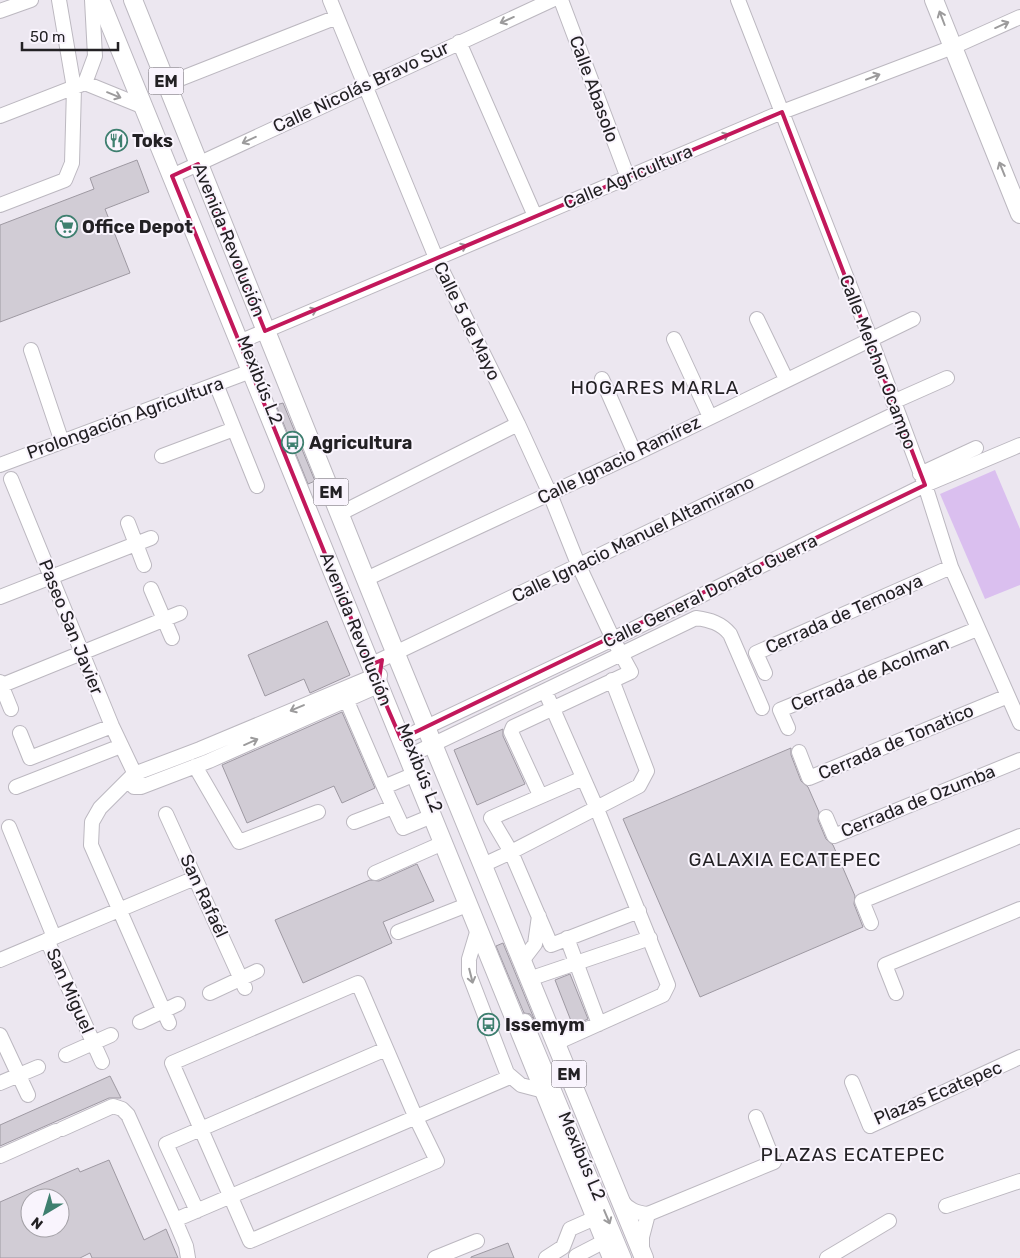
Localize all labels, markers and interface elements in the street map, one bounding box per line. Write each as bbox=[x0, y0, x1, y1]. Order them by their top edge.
one-way arrow bbox=[936, 11, 946, 26]
one-way arrow bbox=[500, 16, 515, 26]
one-way arrow bbox=[994, 19, 1009, 29]
scale bar bbox=[22, 20, 119, 52]
text: 50 m bbox=[30, 28, 65, 46]
street label: Calle Abasolo bbox=[565, 33, 623, 145]
street label: Calle Nicolás Bravo Sur bbox=[269, 36, 453, 138]
road number: EM bbox=[148, 68, 184, 94]
one-way arrow bbox=[865, 72, 881, 81]
one-way arrow bbox=[106, 91, 122, 100]
restaurant icon: Toks bbox=[104, 129, 128, 153]
place label: Toks bbox=[132, 130, 173, 152]
one-way arrow bbox=[714, 131, 729, 141]
one-way arrow bbox=[242, 135, 257, 145]
street label: Calle Agricultura bbox=[560, 140, 696, 214]
street label: Avenida Revolución bbox=[188, 160, 270, 320]
one-way arrow bbox=[996, 162, 1006, 177]
supermarket icon: Office Depot bbox=[54, 215, 78, 239]
place label: Office Depot bbox=[82, 216, 193, 238]
one-way arrow bbox=[452, 243, 467, 252]
street label: Calle 5 de Mayo bbox=[429, 258, 505, 384]
street label: Calle Melchor Ocampo bbox=[835, 272, 921, 452]
one-way arrow bbox=[302, 306, 317, 316]
street label: Mexibús L2 bbox=[232, 332, 288, 428]
street label: Prolongación Agricultura bbox=[24, 372, 226, 464]
district label: HOGARES MARLA bbox=[571, 376, 739, 399]
street label: Calle Ignacio Ramírez bbox=[534, 411, 704, 509]
bus stop icon: Agricultura bbox=[281, 431, 305, 455]
place label: Agricultura bbox=[309, 432, 412, 454]
street label: Calle Ignacio Manuel Altamirano bbox=[508, 471, 758, 607]
road number: EM bbox=[314, 478, 348, 506]
street label: Calle General Donato Guerra bbox=[599, 529, 821, 653]
street label: Avenida Revolución bbox=[315, 549, 397, 709]
street label: Paseo San Javier bbox=[34, 556, 108, 698]
street label: Cerrada de Temoaya bbox=[762, 569, 926, 659]
street label: Cerrada de Acolman bbox=[788, 632, 952, 716]
street label: Cerrada de Tonatico bbox=[815, 699, 977, 785]
one-way arrow bbox=[290, 703, 305, 713]
street label: Mexibús L2 bbox=[392, 720, 448, 816]
one-way arrow bbox=[243, 736, 258, 746]
street label: Cerrada de Ozumba bbox=[838, 760, 998, 842]
district label: GALAXIA ECATEPEC bbox=[689, 848, 881, 871]
street label: San Rafaél bbox=[175, 851, 233, 941]
street label: San Miguel bbox=[41, 945, 99, 1037]
one-way arrow bbox=[467, 968, 476, 984]
bus stop icon: Issemym bbox=[477, 1013, 501, 1037]
place label: Issemym bbox=[505, 1014, 585, 1036]
street label: Plazas Ecatepec bbox=[871, 1056, 1005, 1130]
road number: EM bbox=[552, 1060, 586, 1088]
street label: Mexibús L2 bbox=[553, 1108, 611, 1204]
district label: PLAZAS ECATEPEC bbox=[760, 1143, 946, 1166]
north arrow bbox=[20, 1188, 70, 1238]
one-way arrow bbox=[604, 1210, 613, 1225]
text: N bbox=[28, 1213, 47, 1233]

